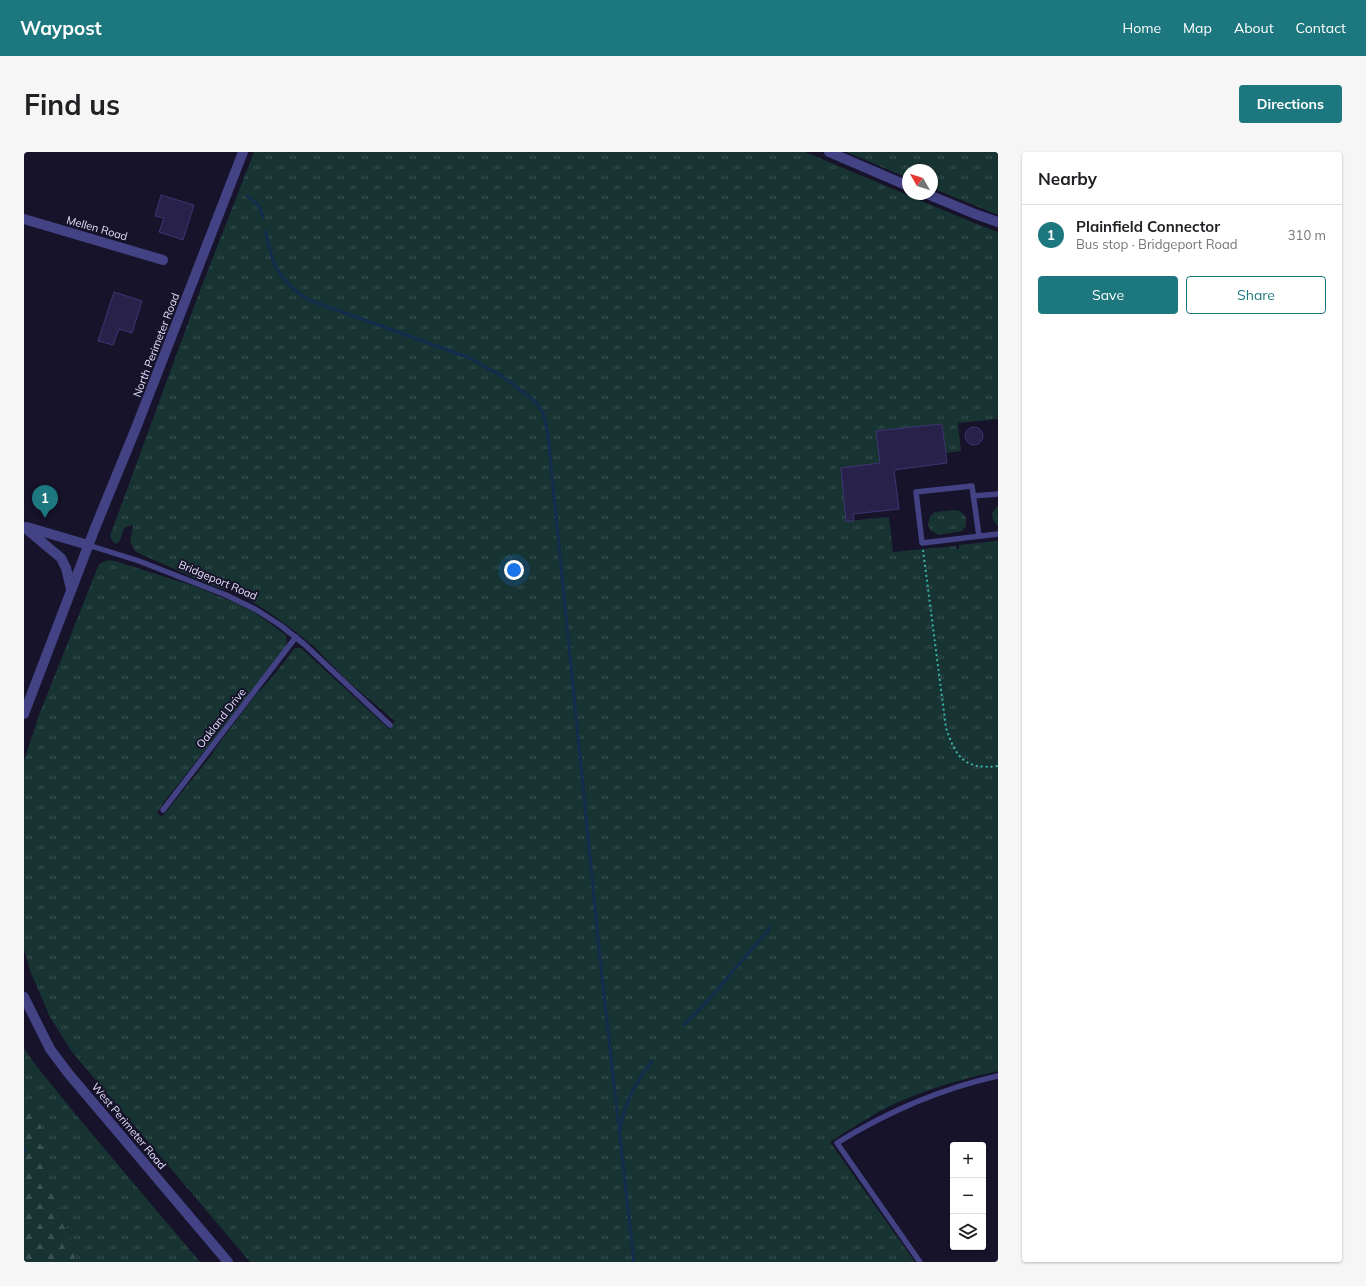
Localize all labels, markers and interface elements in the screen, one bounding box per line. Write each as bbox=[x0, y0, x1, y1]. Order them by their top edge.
text: Waypost bbox=[20, 16, 102, 40]
text: Home bbox=[1122, 19, 1161, 37]
text: Map bbox=[1183, 19, 1212, 37]
text: About bbox=[1234, 19, 1274, 37]
text: Contact bbox=[1296, 19, 1346, 37]
button: Directions bbox=[1239, 85, 1342, 123]
text: Find us bbox=[24, 87, 120, 122]
north arrow bbox=[902, 164, 938, 200]
text: Nearby bbox=[1038, 168, 1097, 189]
street label: Mellen Road bbox=[65, 213, 129, 243]
text: Plainfield Connector bbox=[1076, 217, 1220, 236]
text: 1 bbox=[1047, 227, 1055, 243]
text: 310 m bbox=[1288, 227, 1326, 243]
text: Bus stop · Bridgeport Road bbox=[1076, 236, 1238, 252]
button: Save bbox=[1038, 276, 1178, 314]
button: Share bbox=[1186, 276, 1326, 314]
street label: North Perimeter Road bbox=[130, 291, 182, 399]
pin: 1 bbox=[32, 485, 58, 518]
street label: Bridgeport Road bbox=[177, 557, 259, 603]
your location bbox=[504, 560, 524, 580]
street label: Oakland Drive bbox=[193, 685, 249, 751]
street label: West Perimeter Road bbox=[89, 1080, 169, 1172]
map controls bbox=[950, 1142, 986, 1250]
button: + bbox=[950, 1142, 986, 1178]
button: − bbox=[950, 1178, 986, 1214]
button: layers bbox=[950, 1214, 986, 1250]

